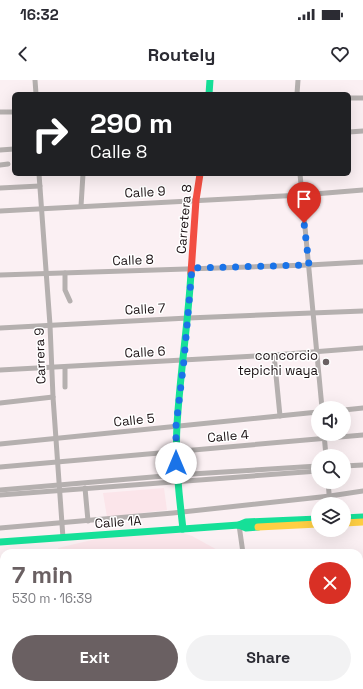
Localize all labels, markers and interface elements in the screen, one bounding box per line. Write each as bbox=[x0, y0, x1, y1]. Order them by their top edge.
text: 16:32 bbox=[20, 5, 59, 24]
icon: back bbox=[12, 43, 34, 65]
text: Routely bbox=[148, 43, 215, 66]
icon: heart bbox=[329, 43, 351, 65]
text: 290 m bbox=[90, 105, 173, 141]
icon: right bbox=[24, 108, 76, 160]
text: Calle 8 bbox=[90, 140, 147, 163]
street label: Calle 9 bbox=[124, 182, 166, 202]
pin bbox=[287, 182, 321, 223]
street label: Carretera 8 bbox=[172, 183, 196, 255]
icon: arrive bbox=[293, 188, 315, 210]
street label: Calle 8 bbox=[112, 251, 154, 269]
street label: Calle 7 bbox=[124, 299, 166, 319]
street label: Carrera 9 bbox=[31, 327, 49, 385]
street label: Calle 6 bbox=[124, 342, 166, 362]
place label: concorcio tepichi waya bbox=[238, 347, 319, 379]
marker: concorcio tepichi waya bbox=[321, 357, 331, 367]
map controls bbox=[311, 401, 351, 537]
button: sound bbox=[311, 401, 351, 441]
street label: Calle 5 bbox=[113, 409, 155, 431]
street label: Calle 4 bbox=[207, 426, 249, 446]
position arrow bbox=[155, 442, 197, 484]
button: search bbox=[311, 449, 351, 489]
button: layers bbox=[311, 497, 351, 537]
street label: Calle 1A bbox=[94, 512, 142, 532]
text: 7 min bbox=[12, 559, 73, 590]
button: close bbox=[309, 562, 351, 604]
text: 530 m · 16:39 bbox=[12, 590, 92, 607]
button: Exit bbox=[12, 635, 178, 681]
button: Share bbox=[186, 635, 351, 681]

